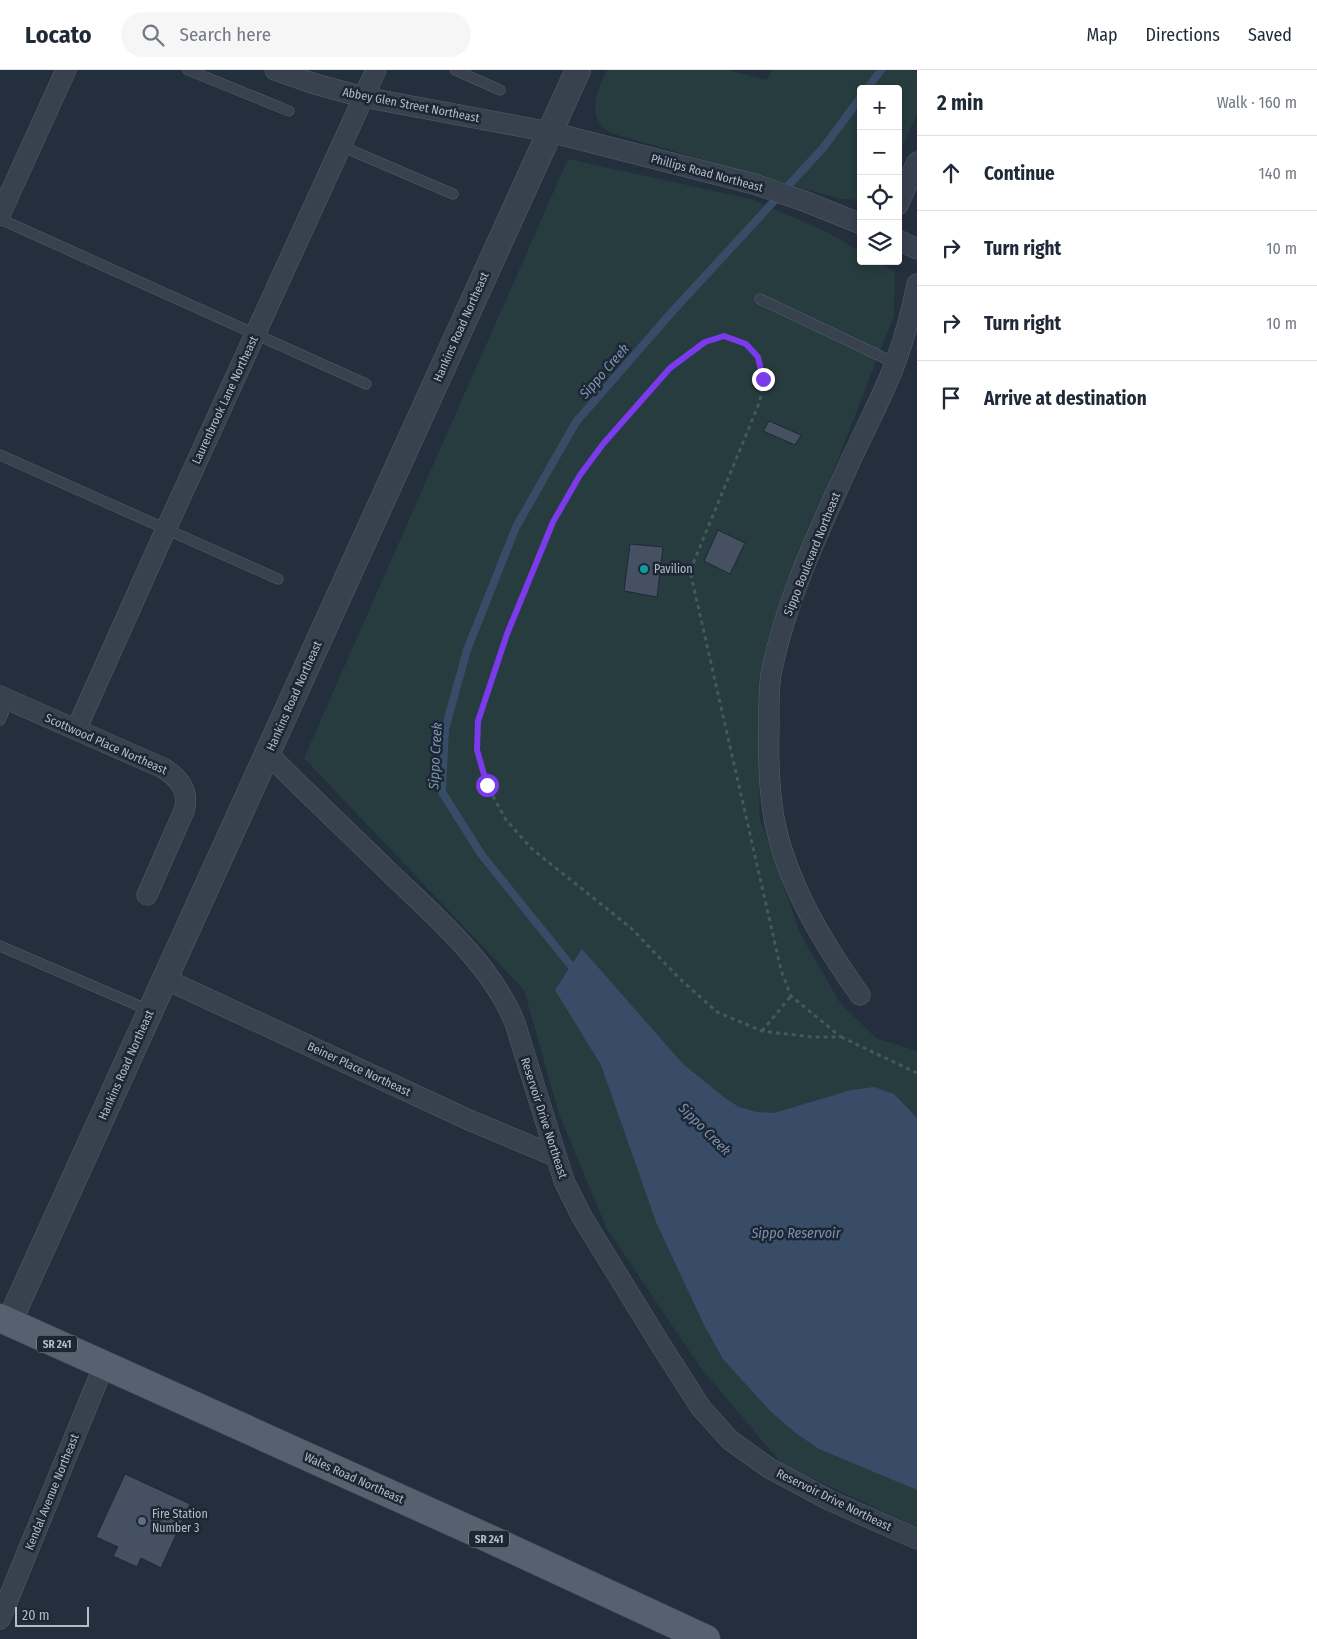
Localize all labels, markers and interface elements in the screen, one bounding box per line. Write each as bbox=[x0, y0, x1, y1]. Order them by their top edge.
search box bbox=[121, 12, 471, 57]
text: Locato bbox=[25, 21, 91, 49]
icon: search bbox=[139, 21, 167, 49]
text: Search here bbox=[179, 23, 271, 46]
text: Map bbox=[1086, 24, 1118, 46]
text: Directions bbox=[1146, 24, 1220, 46]
text: Saved bbox=[1248, 24, 1292, 46]
street label: Abbey Glen Street Northeast bbox=[341, 85, 481, 125]
map controls bbox=[857, 85, 902, 265]
button: + bbox=[857, 85, 902, 130]
text: 2 min bbox=[937, 90, 984, 116]
text: Walk · 160 m bbox=[1217, 93, 1297, 112]
button: − bbox=[857, 130, 902, 175]
street label: Phillips Road Northeast bbox=[649, 151, 765, 195]
icon: ahead bbox=[937, 159, 965, 187]
text: Continue bbox=[984, 162, 1055, 185]
text: 140 m bbox=[1259, 164, 1297, 183]
button: locate bbox=[857, 175, 902, 220]
button: layers bbox=[857, 220, 902, 265]
icon: right bbox=[937, 234, 965, 262]
text: Turn right bbox=[984, 237, 1061, 260]
text: 10 m bbox=[1266, 239, 1297, 258]
street label: Hankins Road Northeast bbox=[430, 270, 492, 384]
icon: right bbox=[937, 309, 965, 337]
text: Turn right bbox=[984, 312, 1061, 335]
text: 10 m bbox=[1266, 314, 1297, 333]
street label: Laurenbrook Lane Northeast bbox=[189, 334, 261, 466]
water label: Sippo Creek bbox=[575, 340, 633, 403]
route end bbox=[752, 368, 775, 391]
icon: arrive bbox=[937, 384, 965, 412]
text: Arrive at destination bbox=[984, 387, 1147, 410]
street label: Sippo Boulevard Northeast bbox=[781, 490, 843, 618]
place label: Pavilion bbox=[654, 562, 693, 576]
marker: Pavilion bbox=[638, 563, 650, 575]
street label: Hankins Road Northeast bbox=[263, 639, 325, 753]
street label: Scottwood Place Northeast bbox=[43, 711, 169, 777]
water label: Sippo Creek bbox=[425, 722, 446, 791]
route start bbox=[476, 774, 499, 797]
street label: Hankins Road Northeast bbox=[95, 1008, 157, 1122]
street label: Beiner Place Northeast bbox=[305, 1039, 413, 1099]
street label: Reservoir Drive Northeast bbox=[518, 1056, 570, 1180]
water label: Sippo Creek bbox=[674, 1099, 734, 1159]
water label: Sippo Reservoir bbox=[751, 1225, 842, 1242]
road number: SR 241 bbox=[37, 1336, 77, 1352]
street label: Kendal Avenue Northeast bbox=[22, 1432, 82, 1552]
street label: Wales Road Northeast bbox=[302, 1450, 406, 1506]
street label: Reservoir Drive Northeast bbox=[774, 1466, 894, 1534]
place label: Fire Station Number 3 bbox=[152, 1507, 208, 1535]
marker: Fire Station Number 3 bbox=[136, 1515, 148, 1527]
road number: SR 241 bbox=[469, 1530, 509, 1548]
scale bar bbox=[15, 1604, 89, 1627]
text: 20 m bbox=[22, 1607, 50, 1624]

